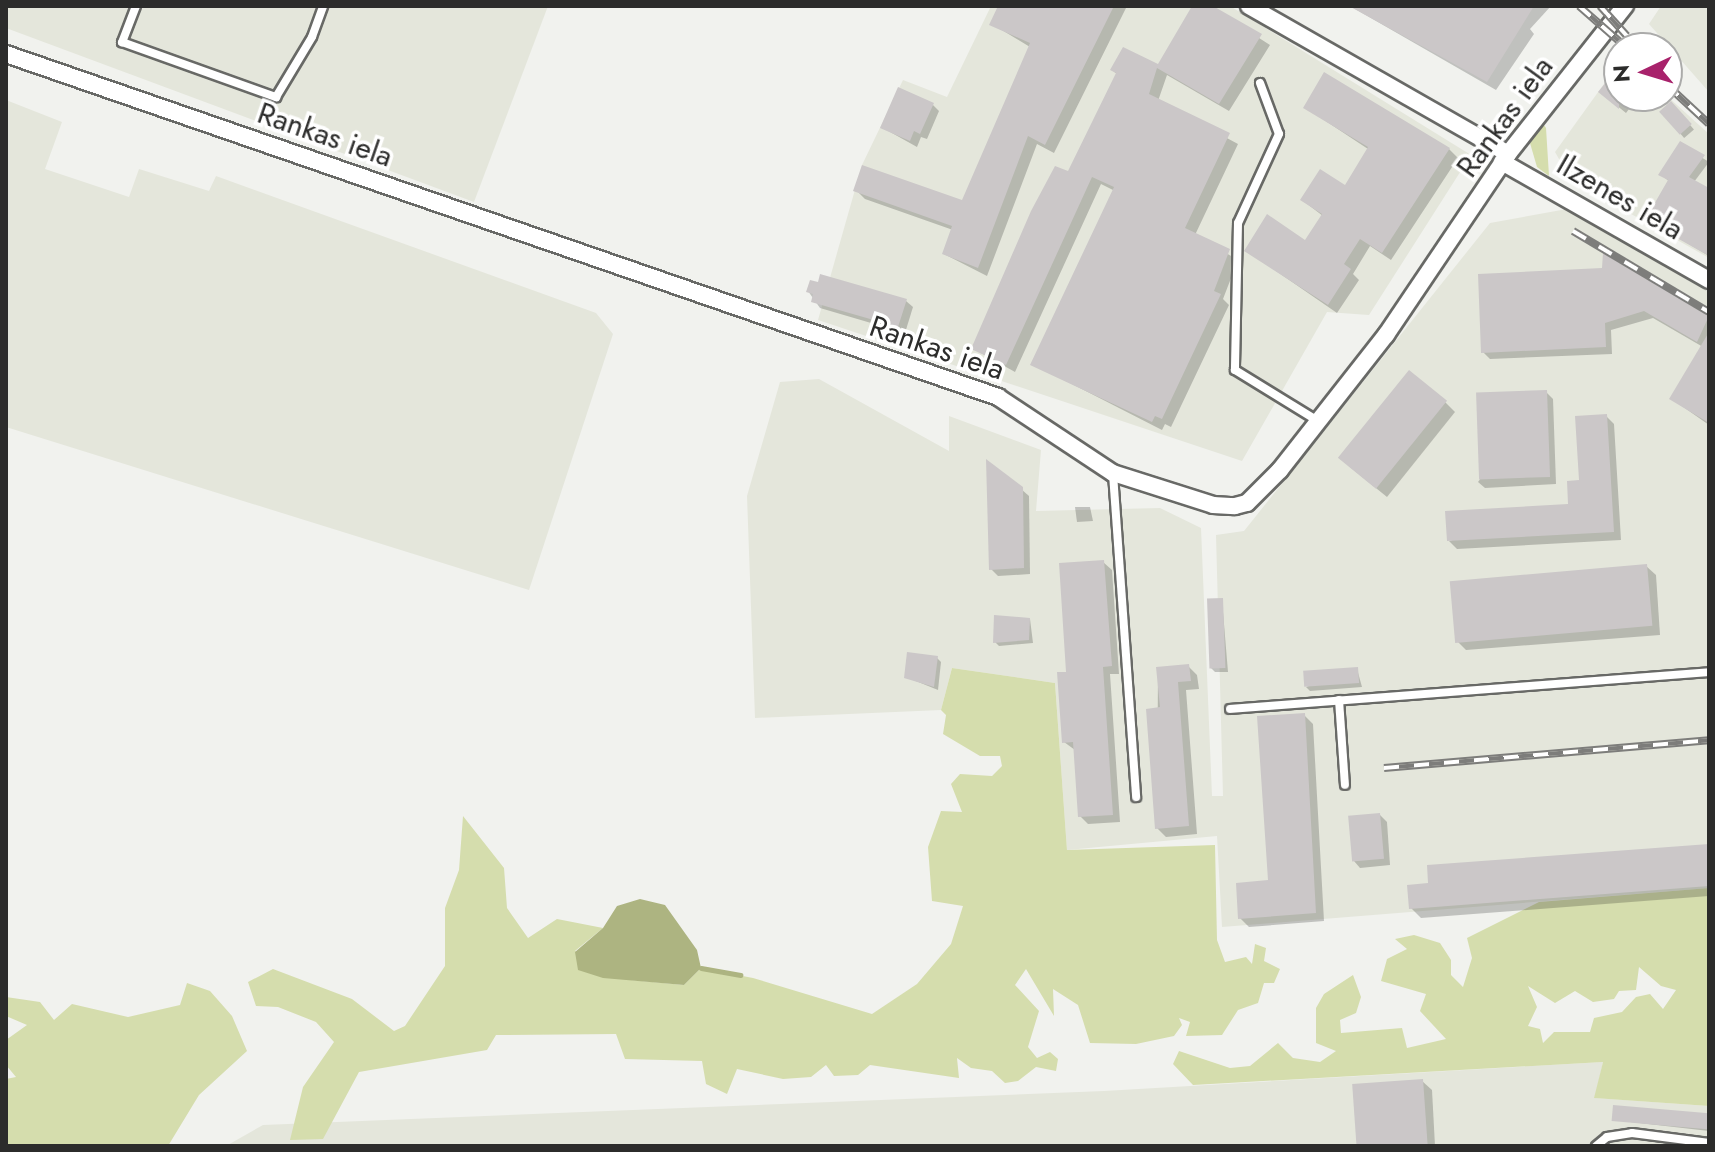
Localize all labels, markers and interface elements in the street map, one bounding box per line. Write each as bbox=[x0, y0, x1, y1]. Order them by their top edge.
north arrow bbox=[1603, 32, 1683, 112]
street label: Rankas iela bbox=[1449, 50, 1561, 184]
text: N bbox=[1604, 64, 1638, 83]
street label: Rankas iela bbox=[253, 95, 397, 175]
street label: Ilzenes iela bbox=[1550, 146, 1690, 248]
street label: Rankas iela bbox=[865, 308, 1009, 388]

